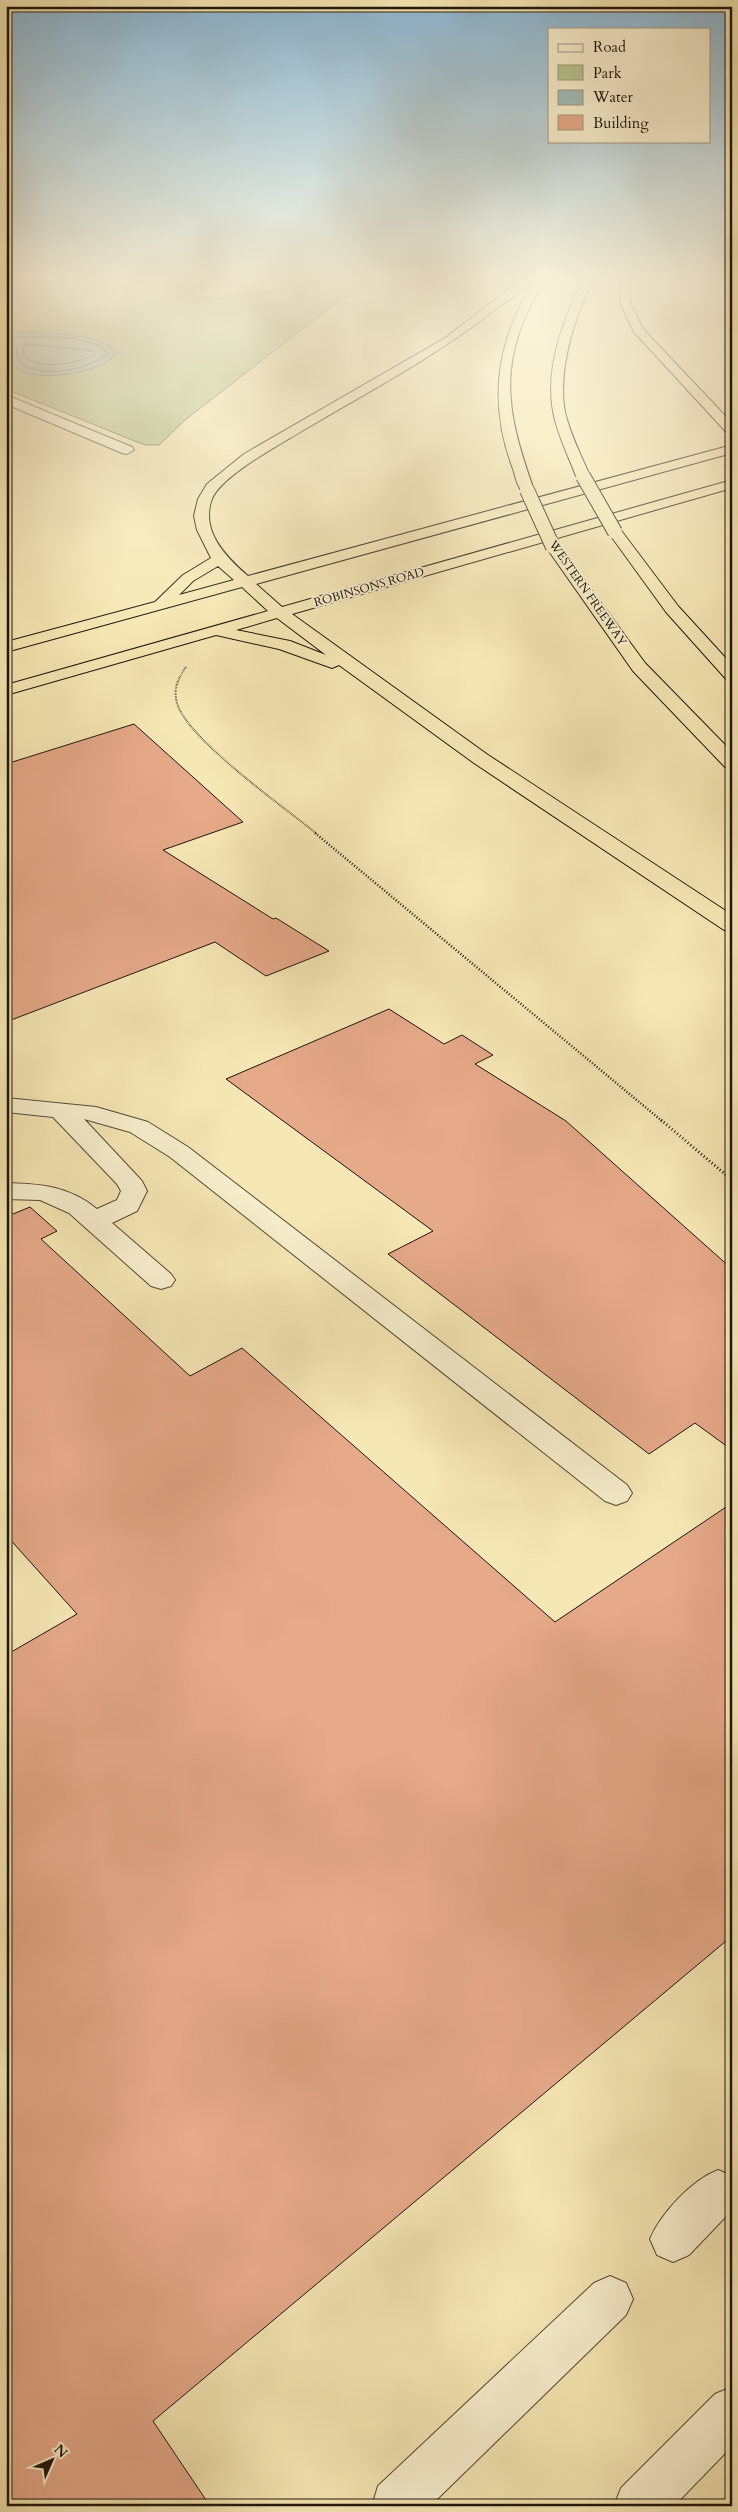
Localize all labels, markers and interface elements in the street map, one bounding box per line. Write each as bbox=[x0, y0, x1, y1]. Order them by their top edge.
legend bbox=[548, 28, 710, 142]
text: Road bbox=[593, 37, 626, 57]
text: Park bbox=[593, 63, 622, 83]
text: Water bbox=[592, 87, 634, 107]
text: Building bbox=[593, 113, 649, 133]
street label: WESTERN FREEWAY bbox=[545, 536, 631, 649]
street label: ROBINSONS ROAD bbox=[312, 564, 426, 610]
north arrow bbox=[28, 2434, 78, 2484]
text: N bbox=[50, 2440, 72, 2462]

